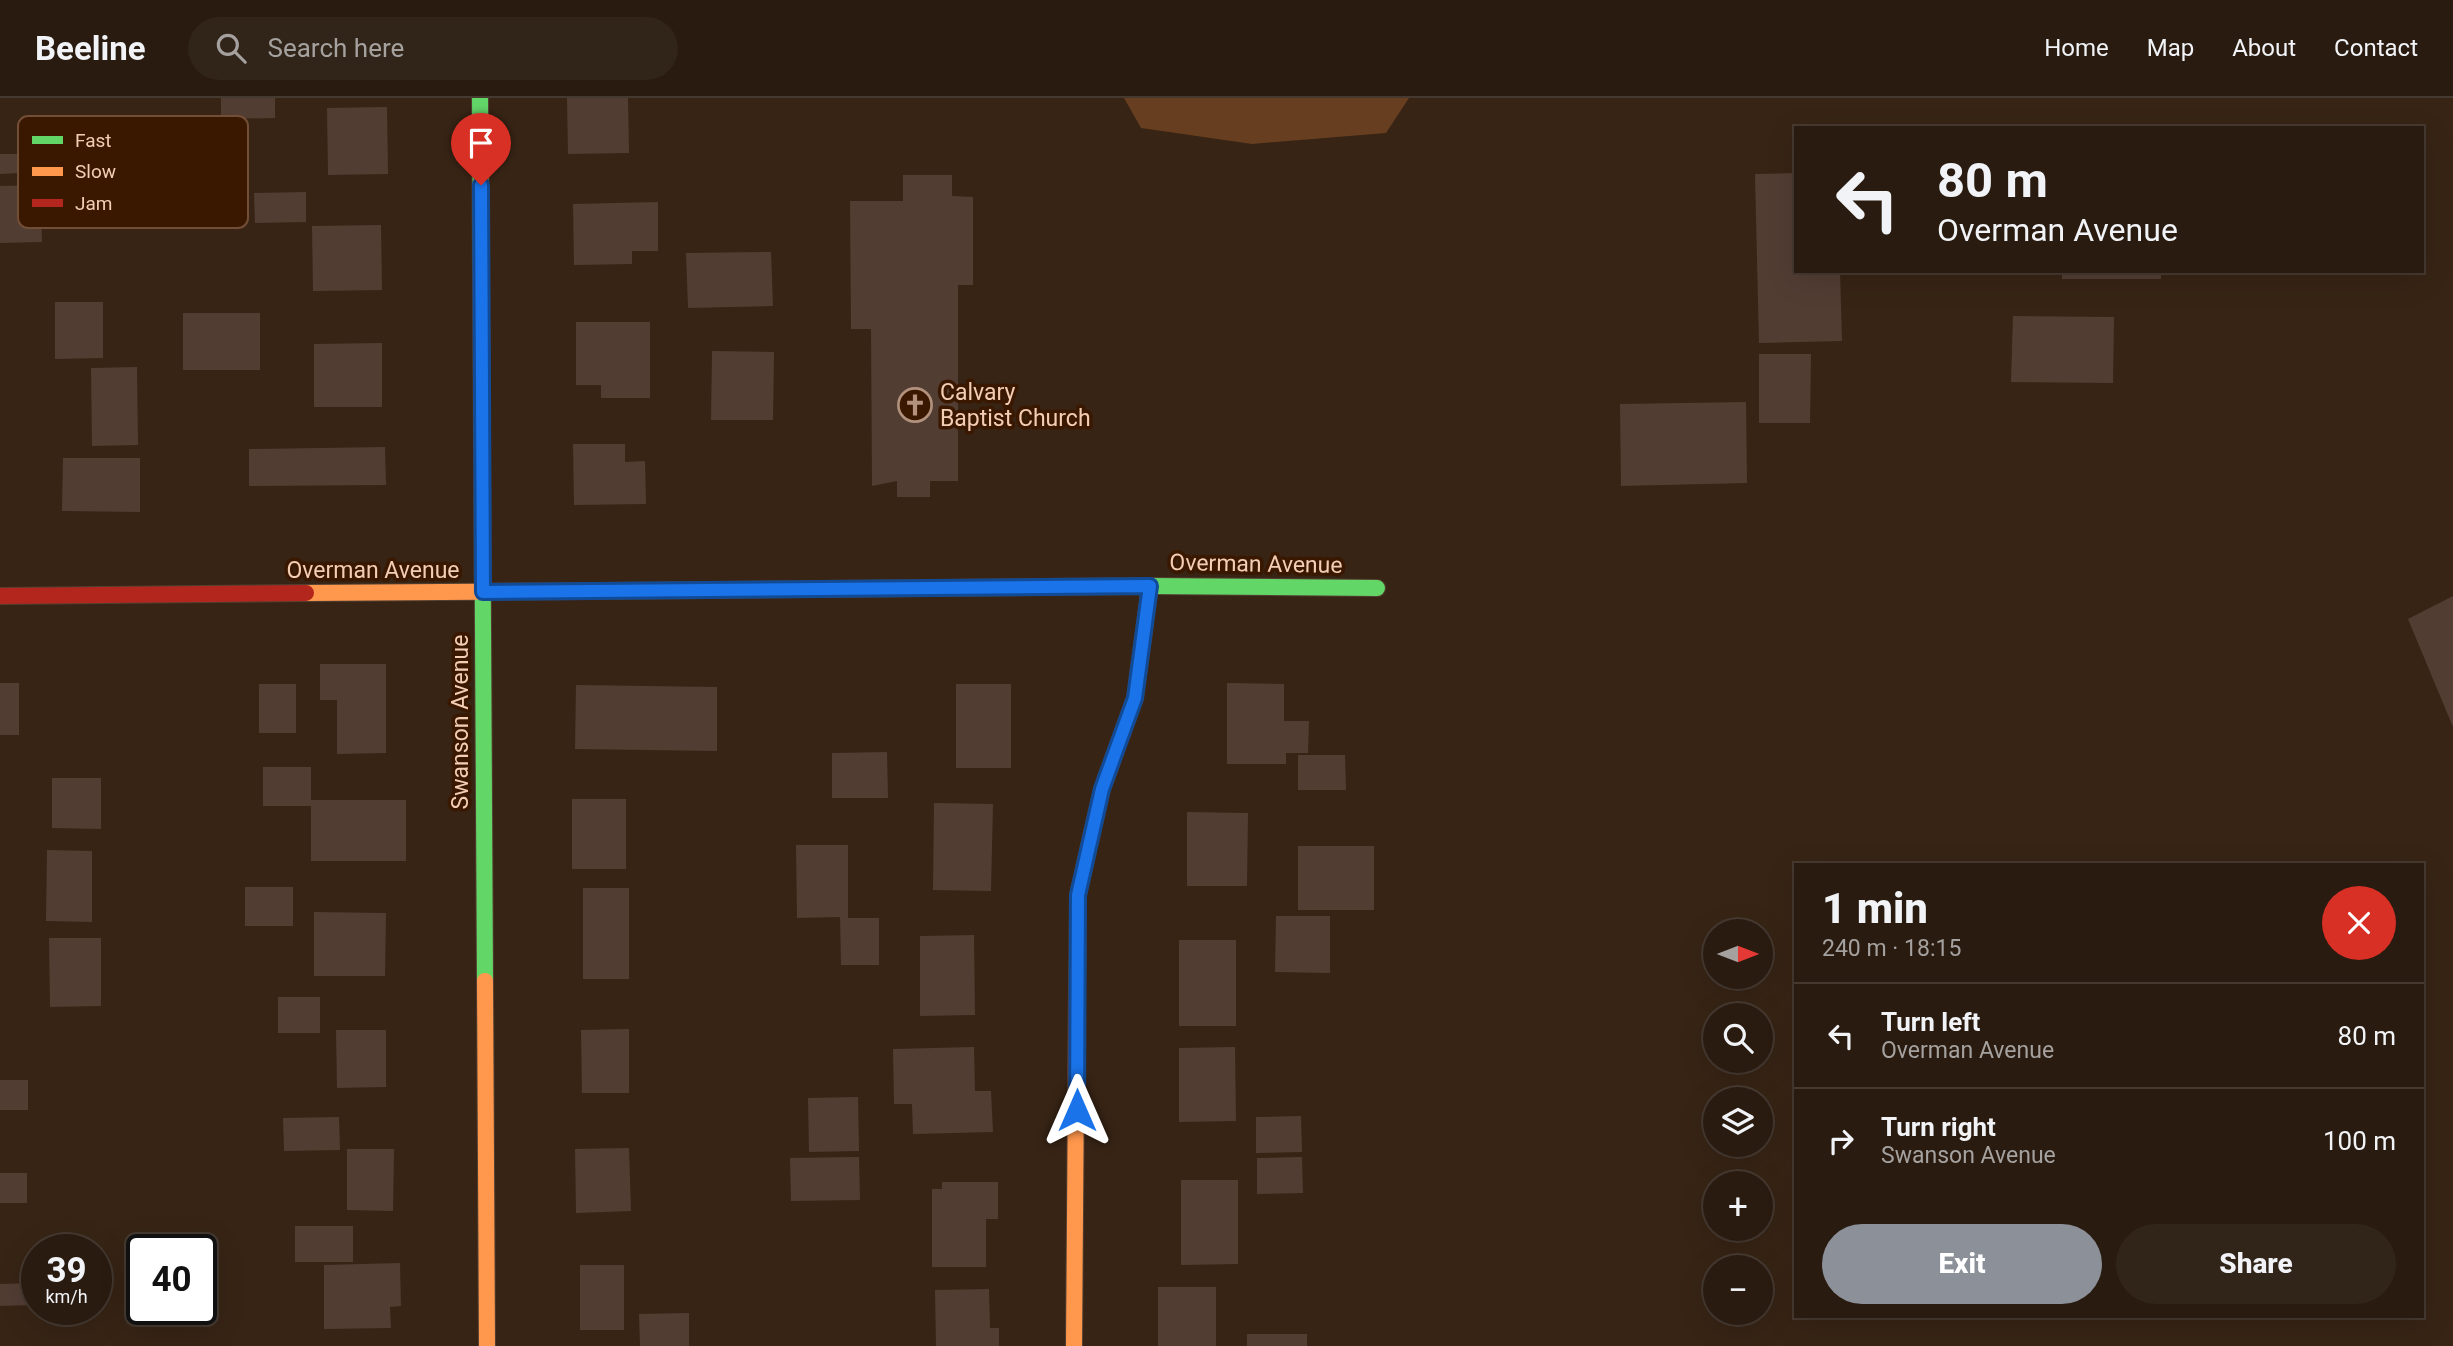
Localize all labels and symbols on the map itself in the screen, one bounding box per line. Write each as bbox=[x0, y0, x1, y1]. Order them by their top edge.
pin bbox=[451, 113, 511, 185]
legend bbox=[18, 116, 248, 228]
text: Fast bbox=[75, 129, 112, 152]
text: Slow bbox=[75, 160, 116, 183]
text: Jam bbox=[75, 192, 112, 215]
place label: Calvary Baptist Church bbox=[940, 379, 1091, 432]
church icon: Calvary Baptist Church bbox=[896, 386, 934, 424]
street label: Overman Avenue bbox=[1169, 549, 1343, 579]
street label: Overman Avenue bbox=[286, 557, 460, 584]
street label: Swanson Avenue bbox=[447, 635, 474, 809]
north arrow bbox=[1703, 919, 1773, 989]
position arrow bbox=[1040, 1073, 1114, 1147]
speed limit sign: 40 bbox=[126, 1234, 217, 1325]

